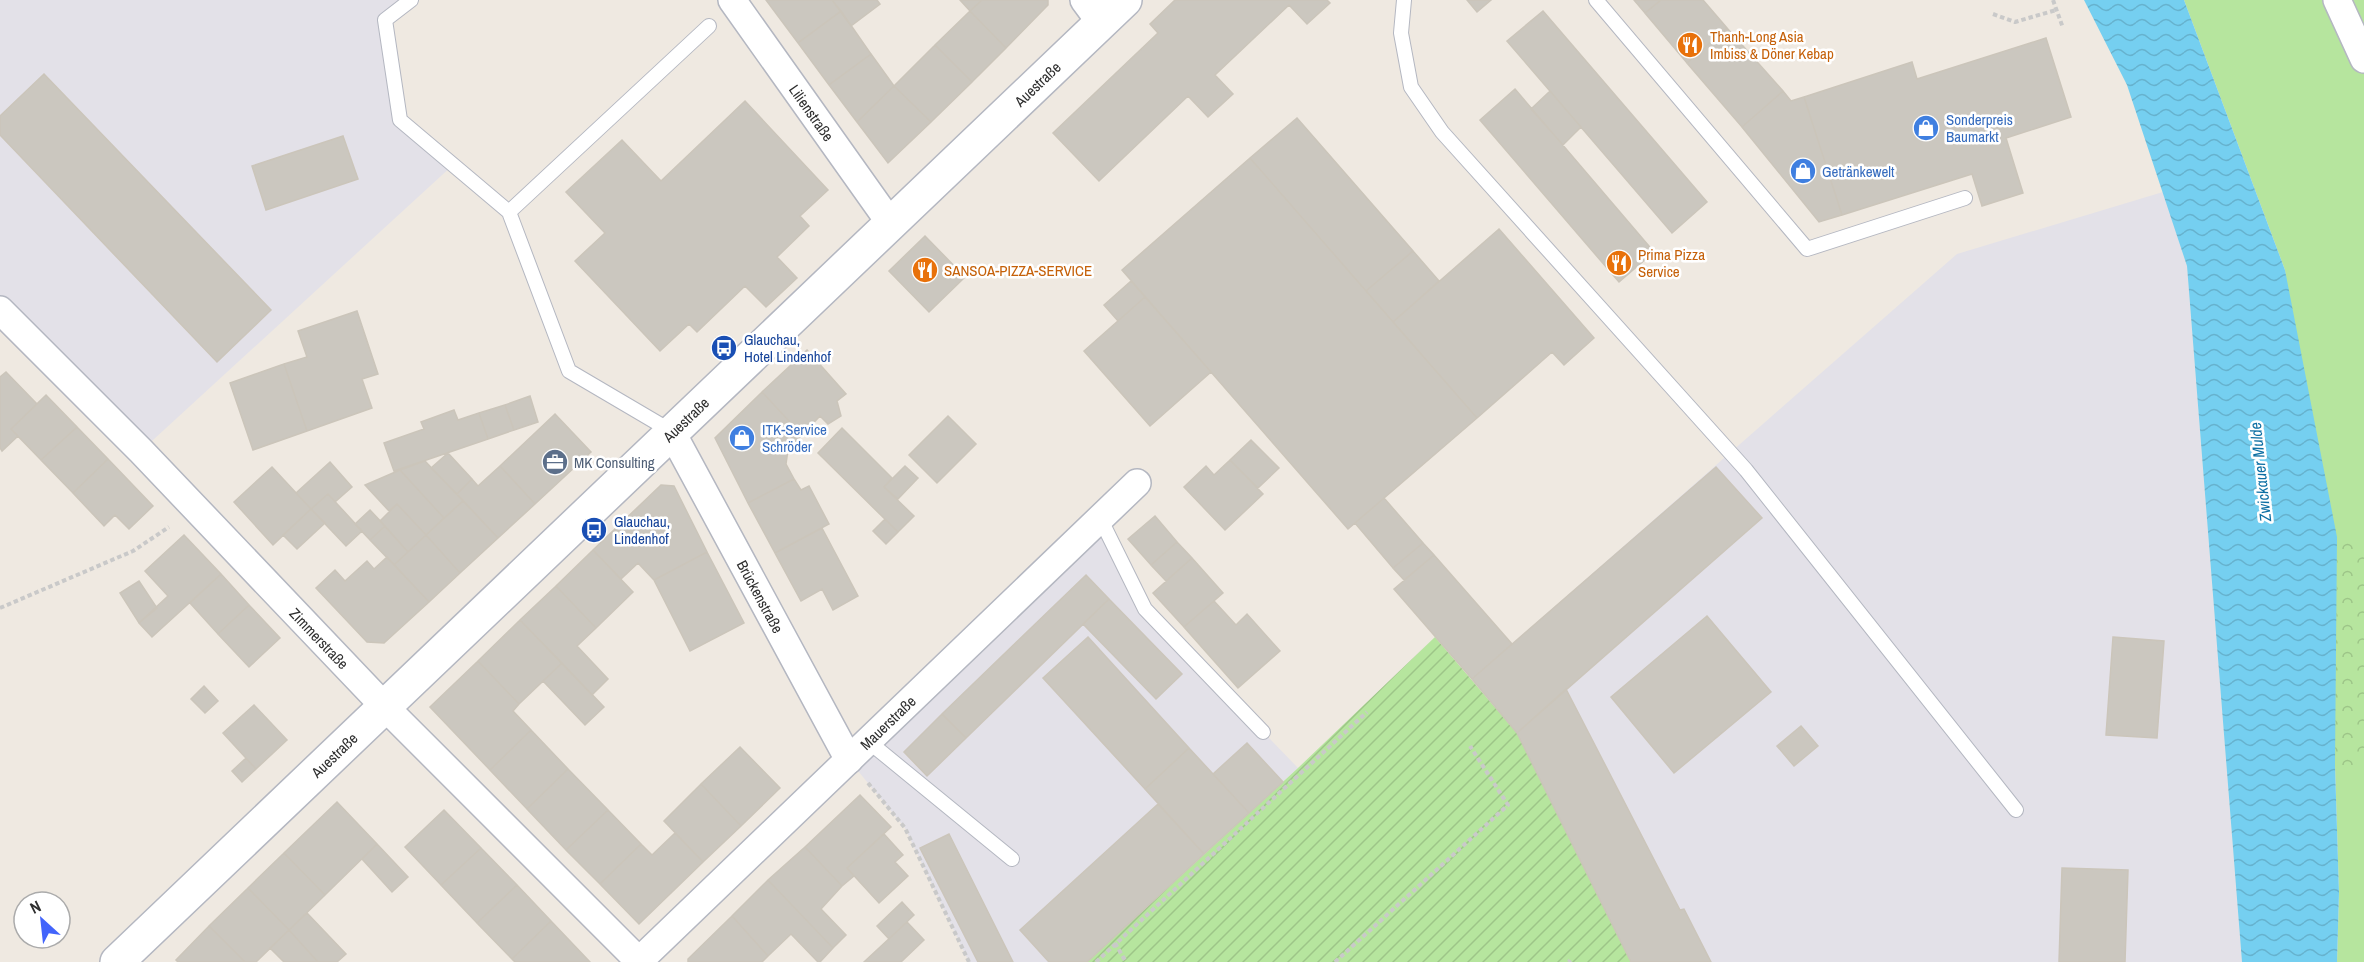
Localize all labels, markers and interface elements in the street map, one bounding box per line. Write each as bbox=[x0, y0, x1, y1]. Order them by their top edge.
place label: Thanh-Long Asia Imbiss & Döner Kebap bbox=[1710, 26, 1834, 64]
restaurant icon: Thanh-Long Asia Imbiss & Döner Kebap bbox=[1675, 30, 1705, 60]
street label: Auestraße bbox=[1009, 56, 1065, 112]
street label: Lilienstraße bbox=[785, 80, 839, 145]
place label: Sonderpreis Baumarkt bbox=[1946, 109, 2013, 147]
shop icon: Sonderpreis Baumarkt bbox=[1911, 113, 1941, 143]
shop icon: Getränkewelt bbox=[1788, 156, 1818, 186]
place label: Getränkewelt bbox=[1822, 161, 1895, 182]
place label: Prima Pizza Service bbox=[1638, 244, 1705, 282]
restaurant icon: Prima Pizza Service bbox=[1604, 248, 1634, 278]
restaurant icon: SANSOA-PIZZA-SERVICE bbox=[910, 255, 940, 285]
place label: SANSOA-PIZZA-SERVICE bbox=[944, 260, 1092, 281]
place label: Glauchau, Hotel Lindenhof bbox=[744, 329, 831, 367]
bus stop icon: Glauchau, Hotel Lindenhof bbox=[709, 333, 739, 363]
street label: Auestraße bbox=[657, 392, 714, 447]
place label: ITK-Service Schröder bbox=[762, 419, 827, 457]
water label: Zwickauer Mulde bbox=[2244, 421, 2276, 524]
shop icon: ITK-Service Schröder bbox=[727, 423, 757, 453]
office icon: MK Consulting bbox=[540, 447, 570, 477]
place label: MK Consulting bbox=[574, 452, 655, 473]
place label: Glauchau, Lindenhof bbox=[614, 511, 670, 549]
bus stop icon: Glauchau, Lindenhof bbox=[579, 515, 609, 545]
street label: Brückenstraße bbox=[732, 556, 789, 637]
street label: Zimmerstraße bbox=[285, 603, 354, 674]
street label: Mauerstraße bbox=[855, 691, 920, 754]
street label: Auestraße bbox=[306, 728, 362, 783]
north arrow bbox=[12, 890, 72, 950]
text: N bbox=[26, 895, 44, 919]

